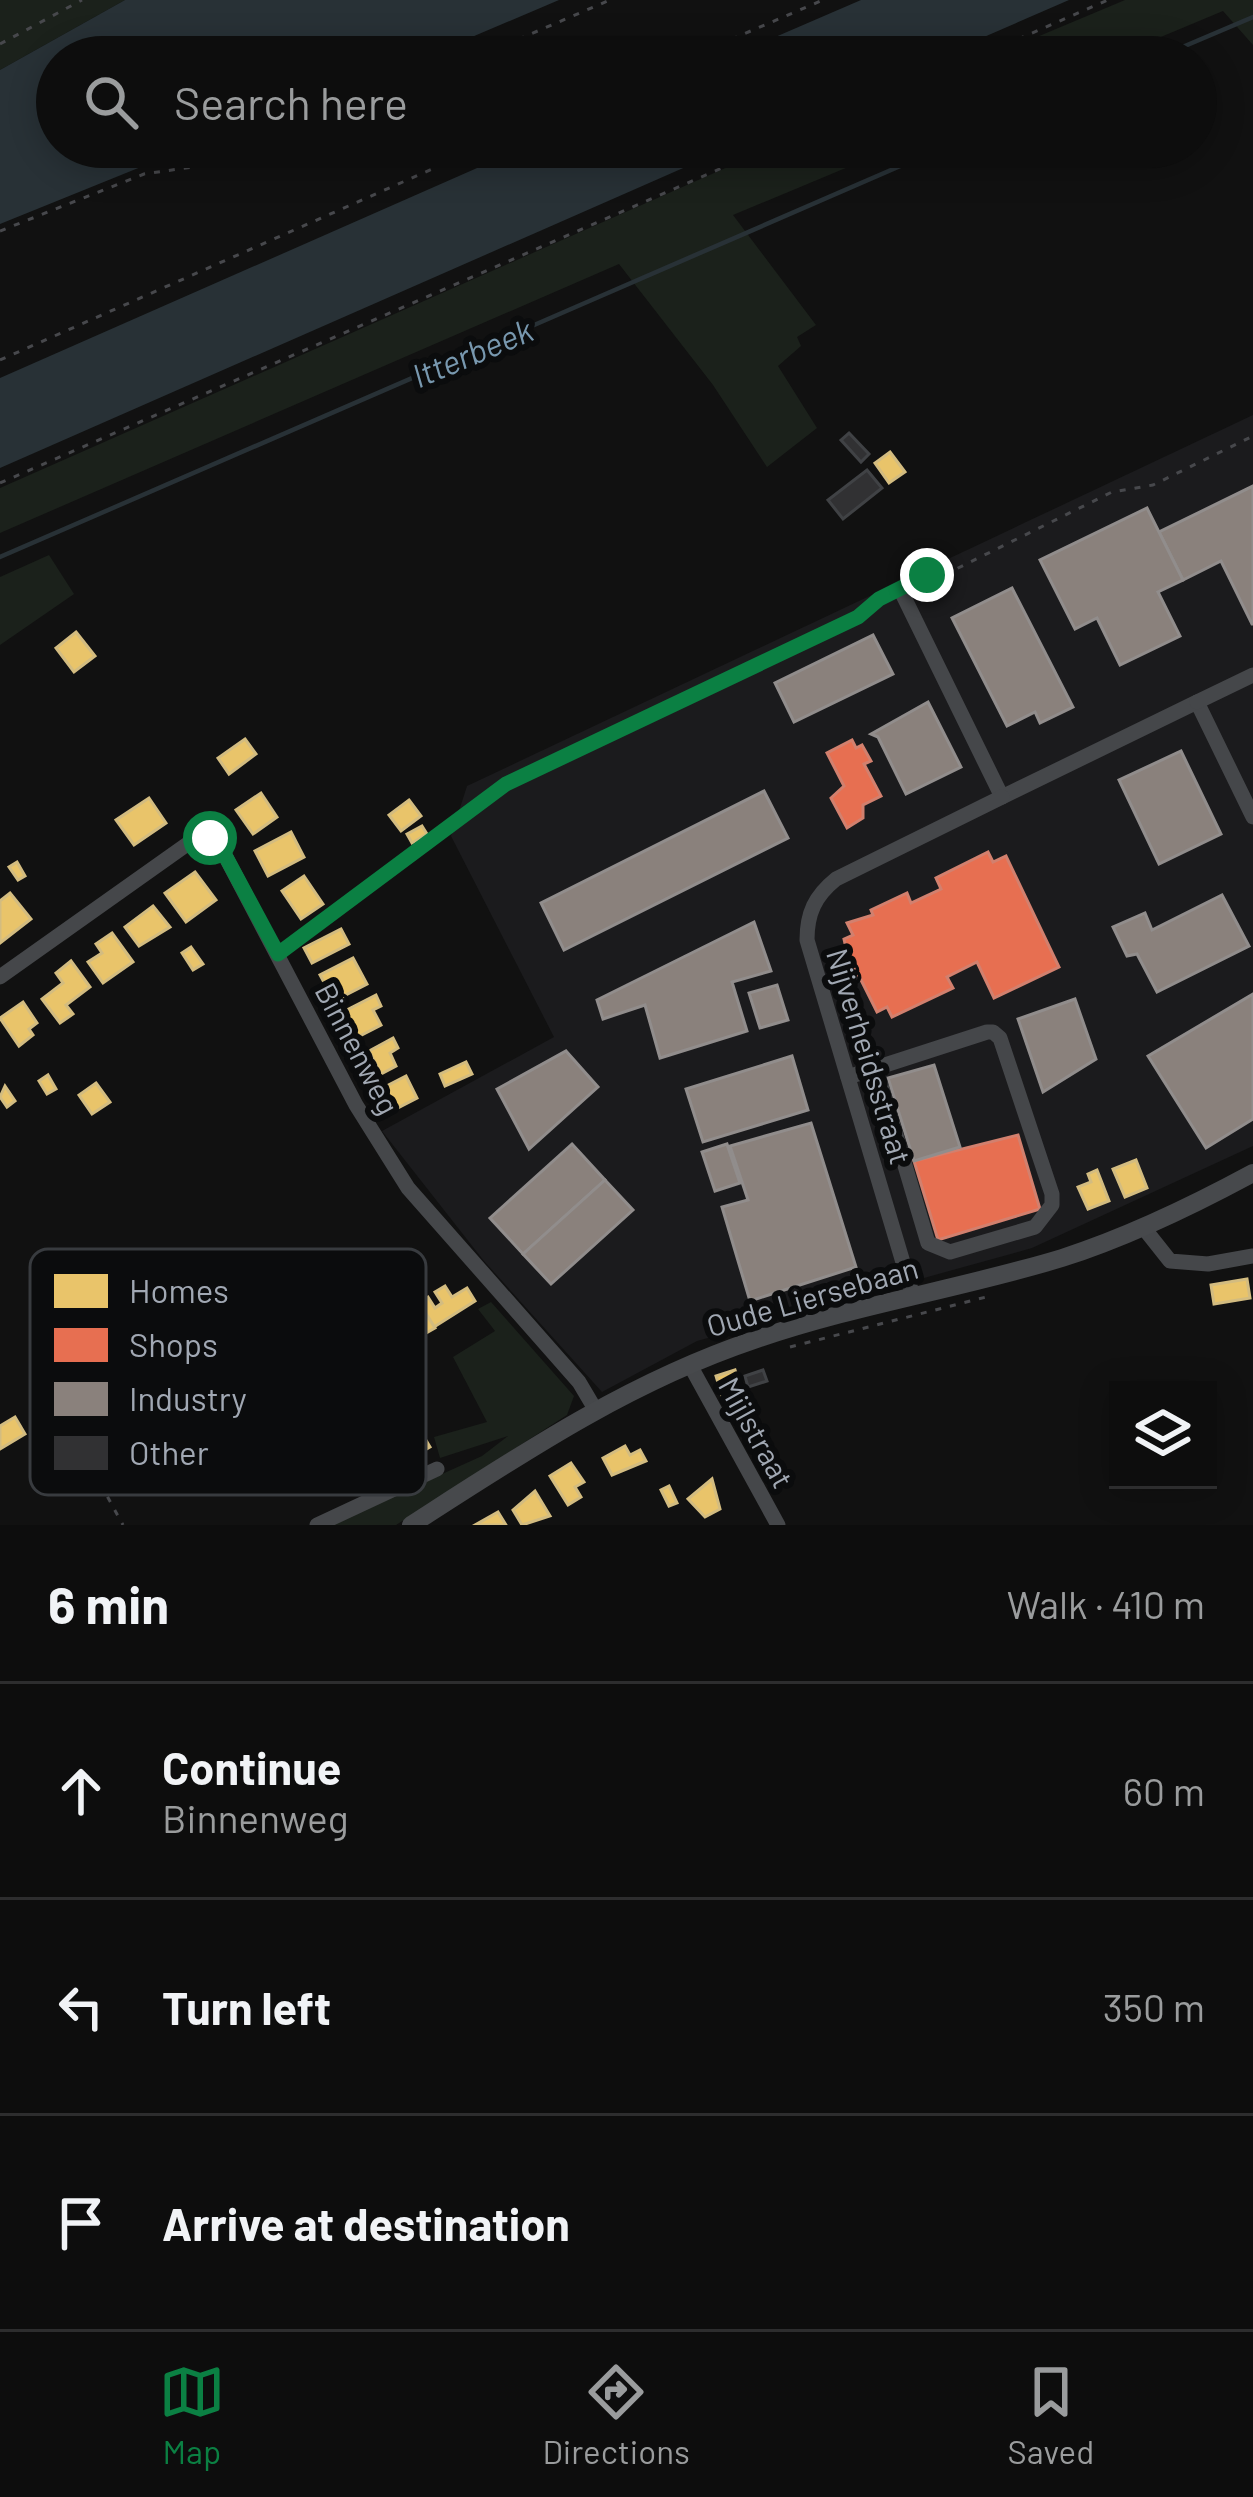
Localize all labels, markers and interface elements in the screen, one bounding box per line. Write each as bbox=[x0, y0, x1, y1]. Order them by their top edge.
search box bbox=[36, 36, 1217, 168]
icon: search bbox=[78, 69, 144, 135]
text: Search here bbox=[174, 75, 408, 129]
water label: Itterbeek bbox=[406, 309, 538, 395]
route end bbox=[900, 548, 954, 602]
route start bbox=[183, 811, 237, 865]
street label: Nijverheidsstraat bbox=[820, 944, 920, 1168]
street label: Binnenweg bbox=[308, 976, 408, 1120]
legend bbox=[30, 1249, 426, 1495]
street label: Oude Liersebaan bbox=[702, 1249, 922, 1343]
text: Homes bbox=[129, 1270, 229, 1310]
text: Shops bbox=[129, 1324, 218, 1364]
street label: Mijlstraat bbox=[712, 1370, 802, 1494]
text: Industry bbox=[129, 1378, 247, 1418]
map controls bbox=[1109, 1381, 1217, 1489]
button: layers bbox=[1109, 1381, 1217, 1489]
text: Other bbox=[129, 1432, 209, 1472]
text: 6 min bbox=[48, 1573, 169, 1634]
text: Walk · 410 m bbox=[1007, 1580, 1205, 1627]
text: Continue bbox=[162, 1740, 341, 1794]
icon: ahead bbox=[48, 1758, 114, 1824]
text: 60 m bbox=[1123, 1767, 1205, 1814]
text: Binnenweg bbox=[162, 1794, 349, 1841]
icon: left bbox=[48, 1974, 114, 2040]
text: Turn left bbox=[162, 1980, 331, 2034]
text: 350 m bbox=[1103, 1983, 1205, 2030]
icon: arrive bbox=[48, 2190, 114, 2256]
text: Arrive at destination bbox=[162, 2196, 570, 2250]
tab: Map bbox=[159, 2359, 225, 2471]
tab: Directions bbox=[542, 2359, 690, 2471]
tab: Saved bbox=[1008, 2359, 1094, 2471]

